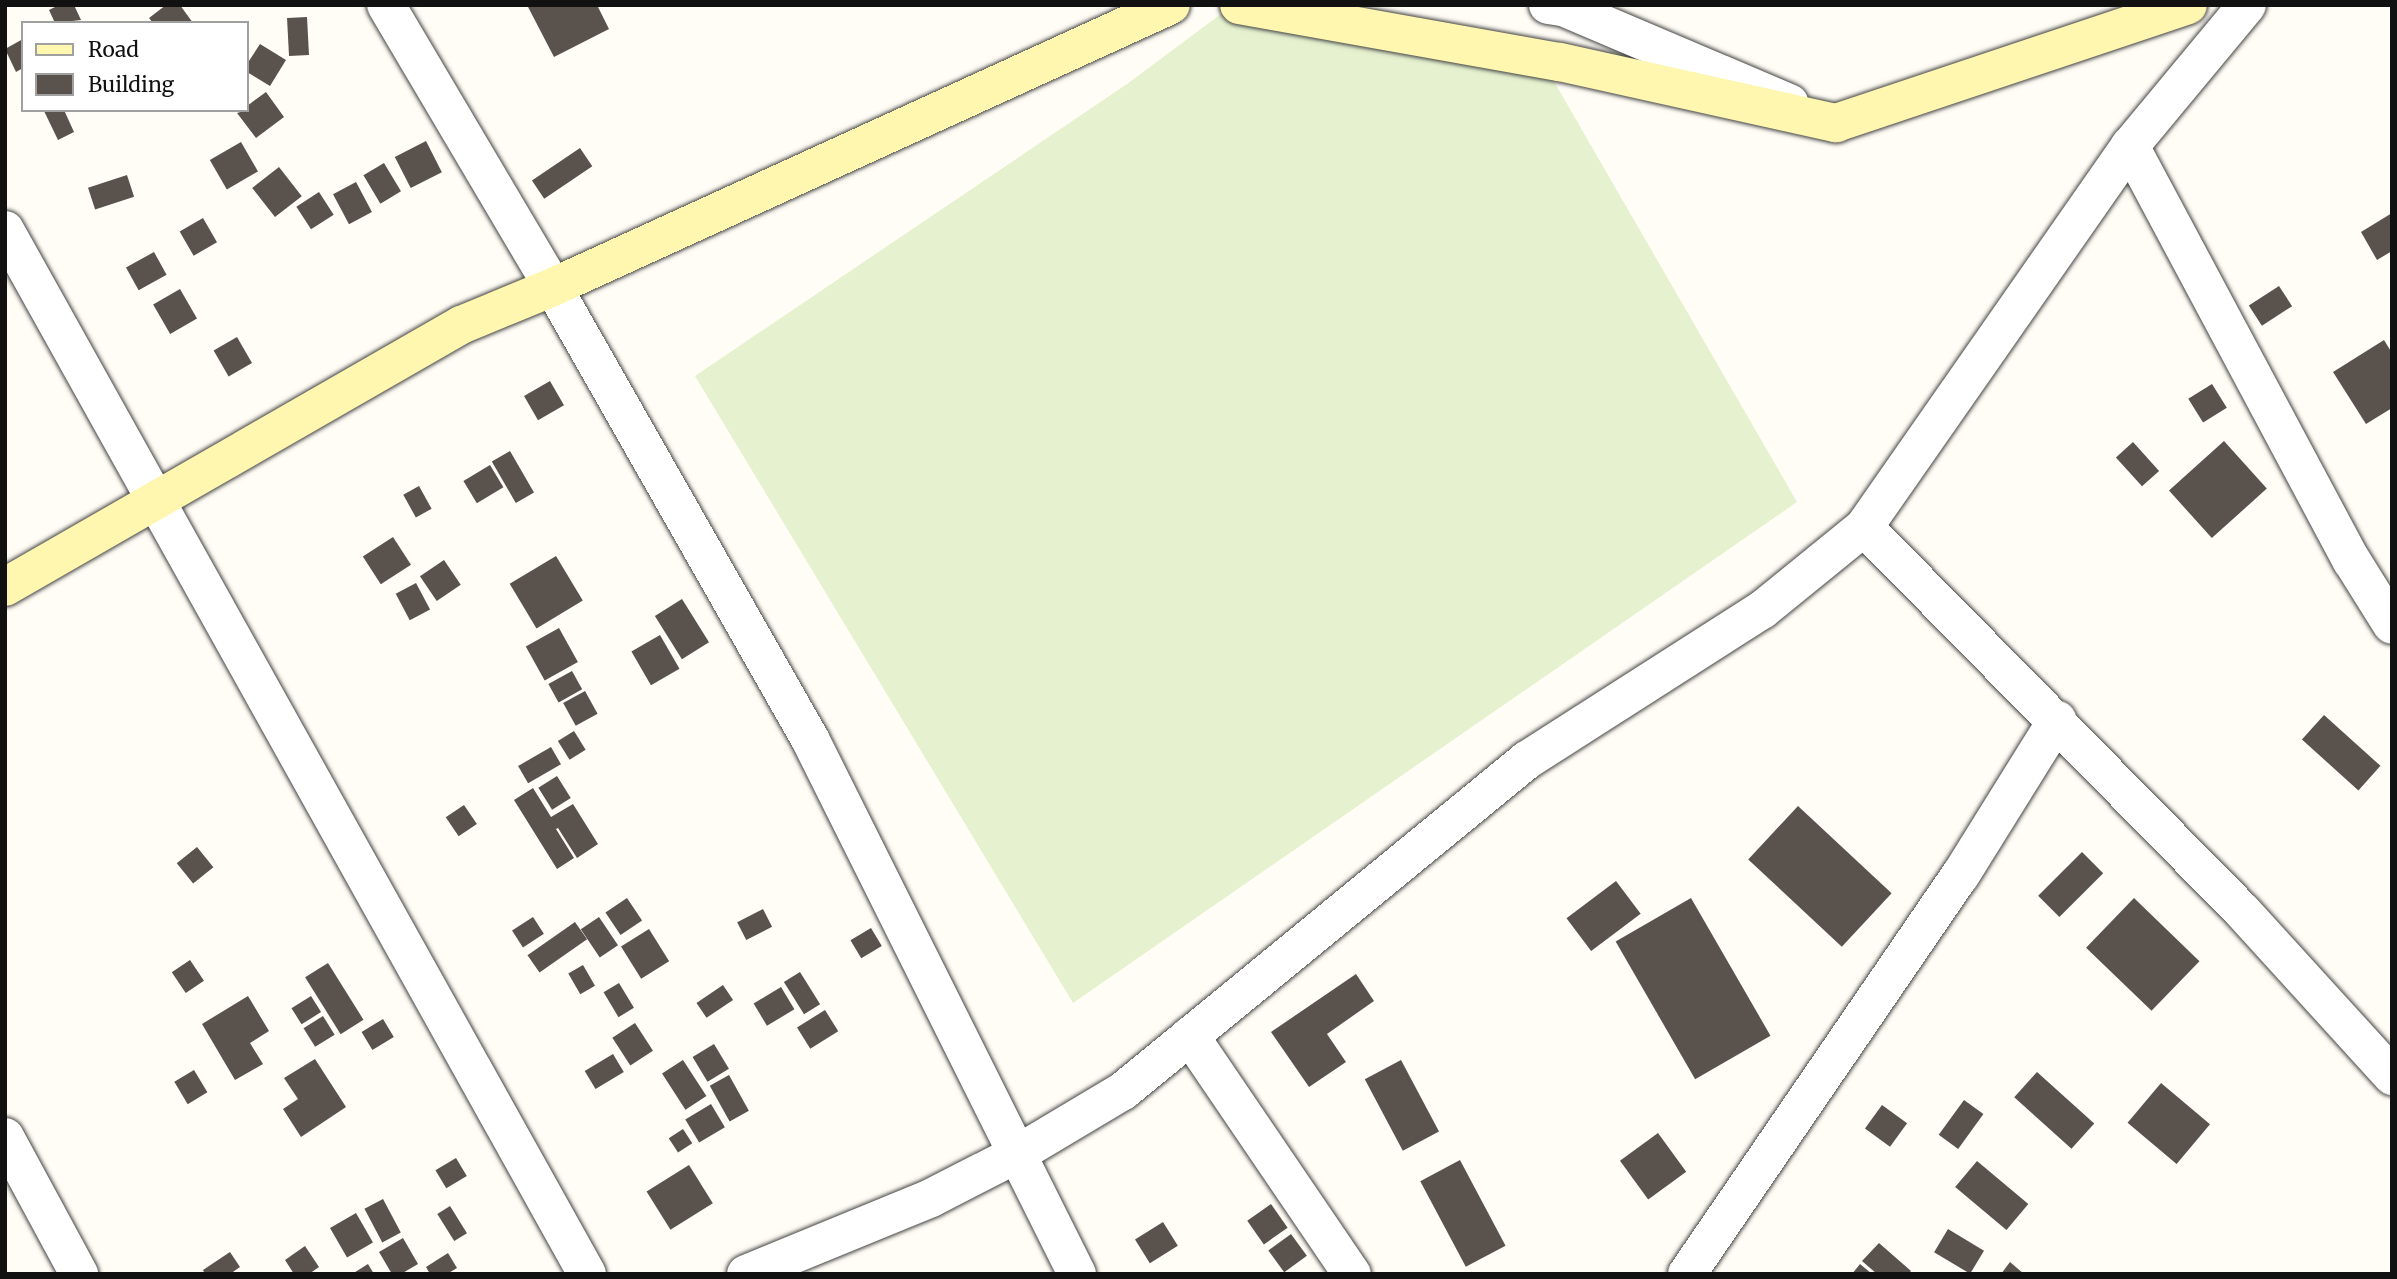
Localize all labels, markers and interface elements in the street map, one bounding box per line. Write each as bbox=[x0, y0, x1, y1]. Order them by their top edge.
legend bbox=[21, 21, 248, 112]
text: Road bbox=[88, 36, 139, 63]
text: Building bbox=[88, 71, 174, 98]

